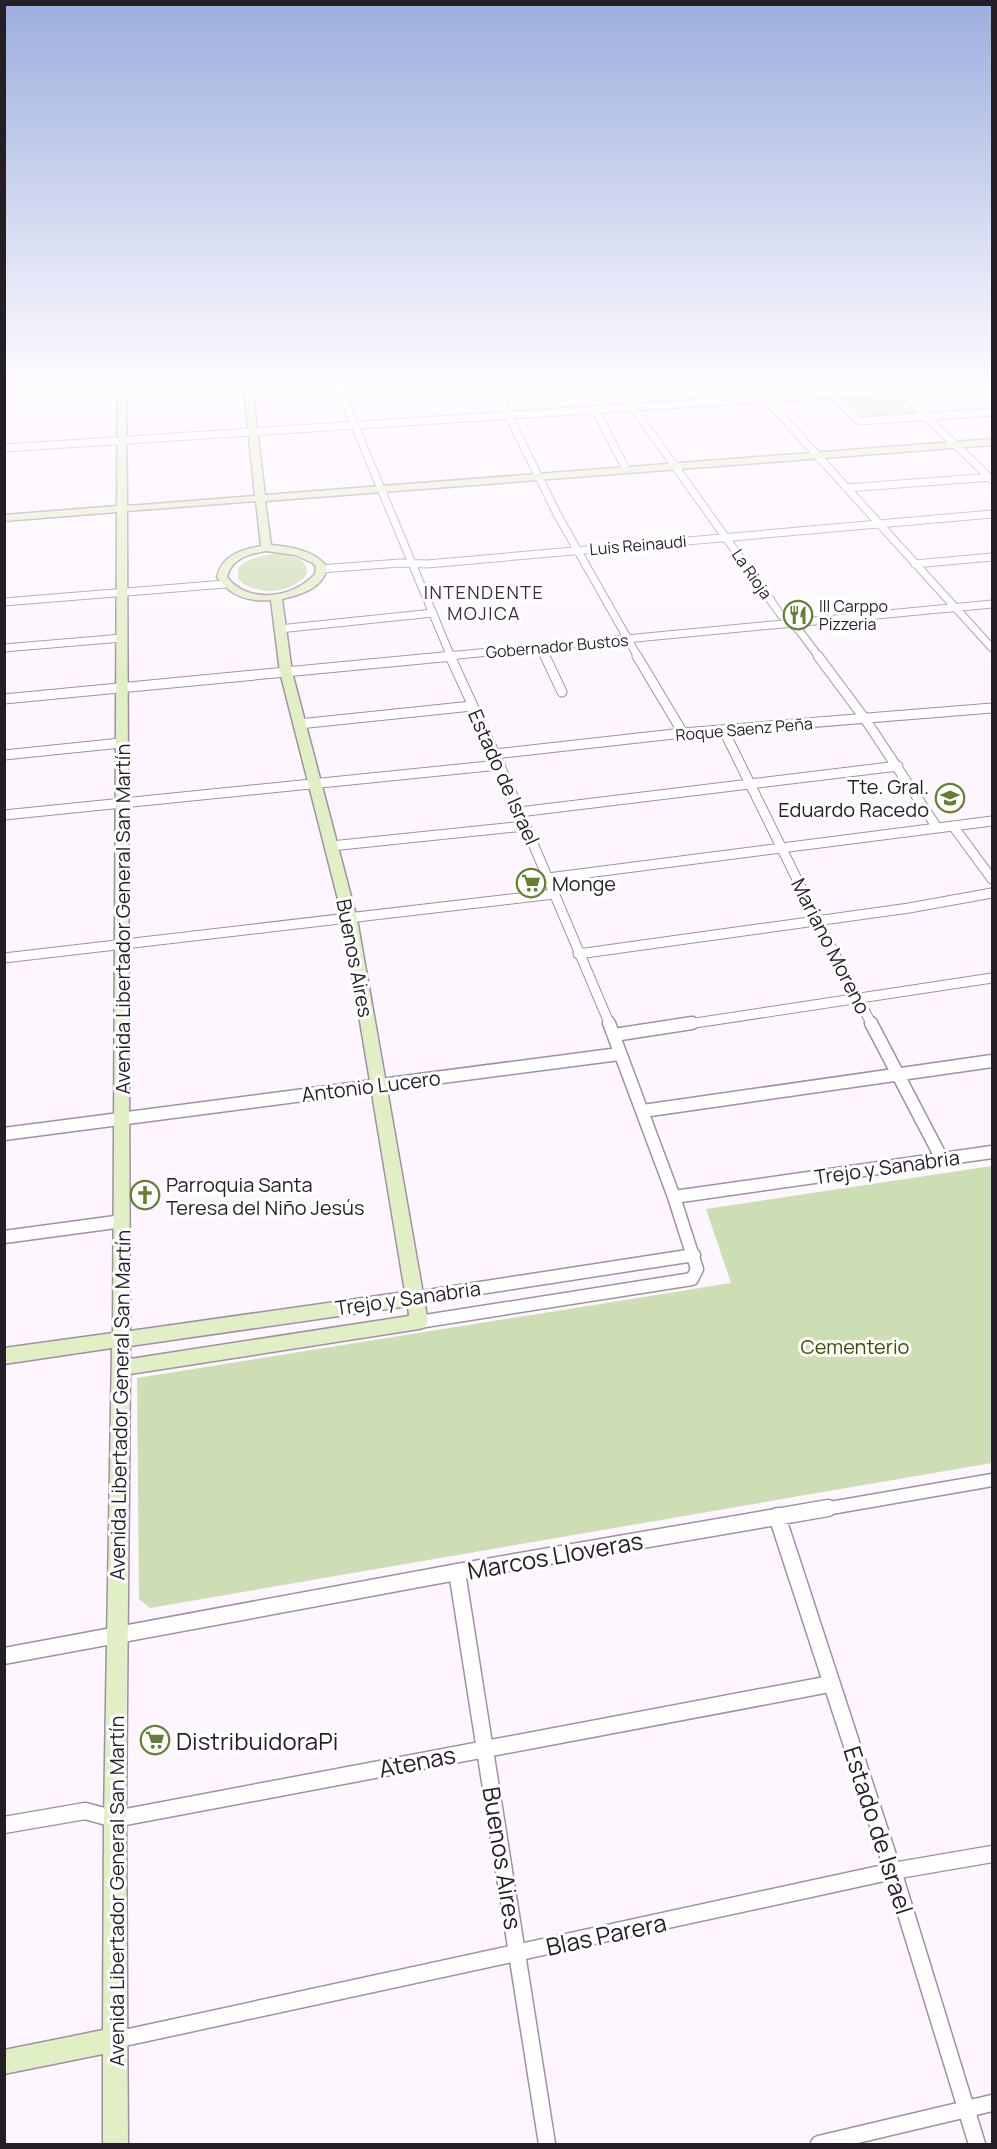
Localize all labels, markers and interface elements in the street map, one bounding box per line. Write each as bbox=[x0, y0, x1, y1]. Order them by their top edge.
street label: Luis Reinaudi bbox=[589, 530, 687, 560]
street label: La Rioja bbox=[727, 545, 777, 603]
district label: INTENDENTE MOJICA bbox=[424, 580, 544, 625]
place label: Ill Carppo Pizzeria bbox=[819, 595, 888, 635]
restaurant icon: Ill Carppo Pizzeria bbox=[782, 599, 814, 631]
street label: Gobernador Bustos bbox=[485, 629, 629, 663]
street label: Estado de Israel bbox=[462, 705, 546, 849]
street label: Roque Saenz Peña bbox=[675, 712, 813, 746]
street label: Avenida Libertador General San Martín bbox=[109, 744, 136, 1094]
place label: Tte. Gral. Eduardo Racedo bbox=[778, 773, 929, 823]
school or university icon: Tte. Gral. Eduardo Racedo bbox=[934, 782, 966, 814]
supermarket icon: Monge bbox=[515, 867, 547, 899]
place label: Monge bbox=[552, 870, 616, 897]
street label: Mariano Moreno bbox=[785, 873, 877, 1019]
street label: Buenos Aires bbox=[330, 896, 380, 1020]
street label: Antonio Lucero bbox=[300, 1064, 442, 1108]
street label: Trejo y Sanabria bbox=[813, 1143, 961, 1191]
place label: Parroquia Santa Teresa del Niño Jesús bbox=[166, 1171, 364, 1221]
church icon: Parroquia Santa Teresa del Niño Jesús bbox=[129, 1179, 161, 1211]
street label: Avenida Libertador General San Martín bbox=[103, 1229, 137, 1581]
street label: Trejo y Sanabria bbox=[334, 1274, 482, 1322]
park label: Cementerio bbox=[801, 1333, 910, 1360]
street label: Marcos Lloveras bbox=[465, 1523, 645, 1587]
street label: Avenida Libertador General San Martín bbox=[103, 1716, 130, 2066]
supermarket icon: DistribuidoraPi bbox=[139, 1724, 171, 1756]
place label: DistribuidoraPi bbox=[176, 1724, 338, 1757]
street label: Atenas bbox=[376, 1737, 458, 1785]
street label: Estado de Israel bbox=[836, 1742, 922, 1918]
street label: Buenos Aires bbox=[475, 1784, 531, 1932]
street label: Blas Parera bbox=[543, 1905, 669, 1963]

